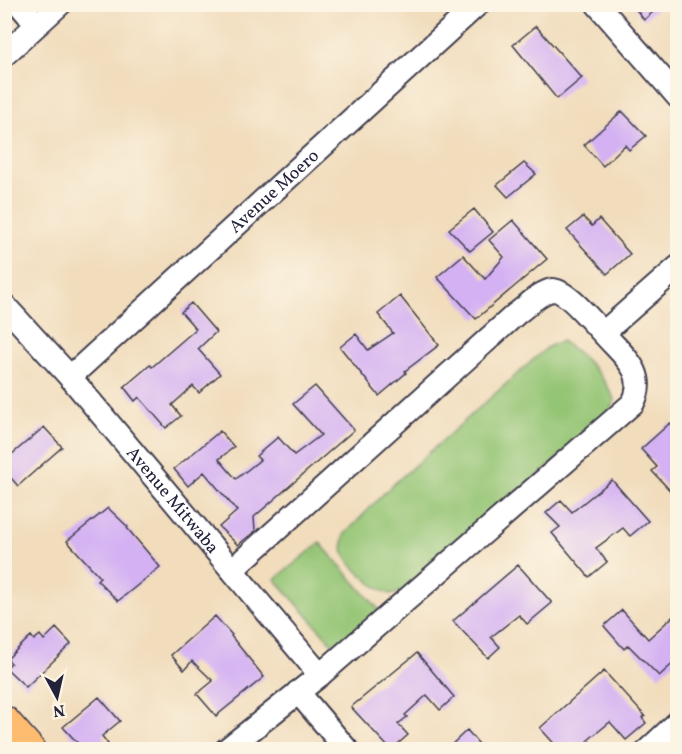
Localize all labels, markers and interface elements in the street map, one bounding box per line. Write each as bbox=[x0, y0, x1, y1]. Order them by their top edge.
street label: Avenue Moero bbox=[224, 144, 325, 240]
street label: Avenue Mitwaba bbox=[120, 442, 224, 560]
north arrow bbox=[27, 667, 87, 727]
text: N bbox=[51, 698, 66, 722]

